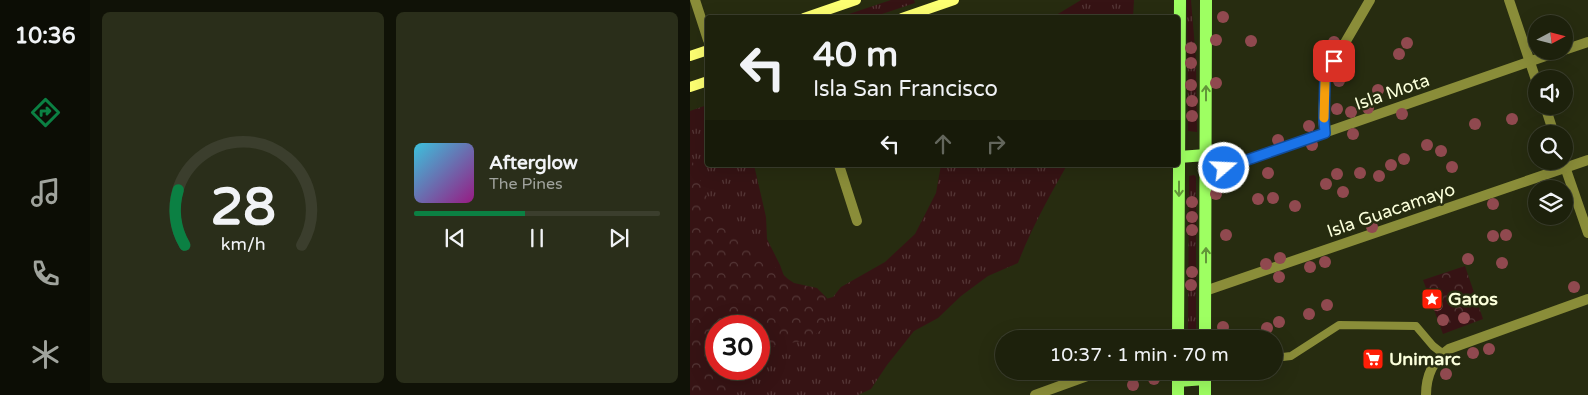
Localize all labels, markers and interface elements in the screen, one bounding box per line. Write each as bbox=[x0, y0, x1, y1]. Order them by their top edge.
north arrow bbox=[1528, 15, 1572, 60]
map controls bbox=[1528, 15, 1573, 225]
text: 10:36 bbox=[15, 23, 75, 49]
text: 40 m bbox=[813, 34, 898, 76]
icon: left bbox=[730, 35, 795, 100]
pin bbox=[1313, 40, 1355, 82]
icon: arrive bbox=[1320, 47, 1348, 75]
street label: Isla Mota bbox=[1352, 69, 1432, 115]
button: sound bbox=[1528, 70, 1573, 115]
text: Isla San Francisco bbox=[813, 76, 998, 102]
one-way arrow bbox=[1201, 85, 1211, 101]
icon: directions bbox=[28, 95, 63, 130]
button: search bbox=[1528, 125, 1573, 170]
icon: left bbox=[876, 130, 904, 158]
icon: ahead bbox=[929, 130, 957, 158]
icon: right bbox=[982, 130, 1010, 158]
position arrow bbox=[1197, 141, 1249, 193]
text: Afterglow bbox=[489, 152, 578, 174]
text: The Pines bbox=[489, 174, 563, 194]
icon: music bbox=[28, 175, 63, 210]
text: 28 bbox=[210, 176, 276, 239]
street label: Isla Guacamayo bbox=[1324, 178, 1458, 242]
one-way arrow bbox=[1174, 180, 1184, 196]
button: layers bbox=[1528, 180, 1573, 225]
icon: previous bbox=[441, 224, 469, 252]
icon: pause bbox=[523, 224, 551, 252]
icon: next bbox=[605, 224, 633, 252]
text: km/h bbox=[221, 234, 265, 255]
one-way arrow bbox=[1201, 247, 1211, 264]
icon: phone bbox=[28, 256, 63, 291]
place icon: Gatos bbox=[1420, 287, 1444, 311]
place label: Gatos bbox=[1448, 288, 1498, 310]
speed limit sign: 30 bbox=[705, 315, 770, 380]
icon: climate bbox=[28, 337, 63, 372]
text: 10:37 · 1 min · 70 m bbox=[1049, 344, 1229, 366]
supermarket icon: Unimarc bbox=[1361, 347, 1385, 371]
place label: Unimarc bbox=[1389, 348, 1461, 370]

